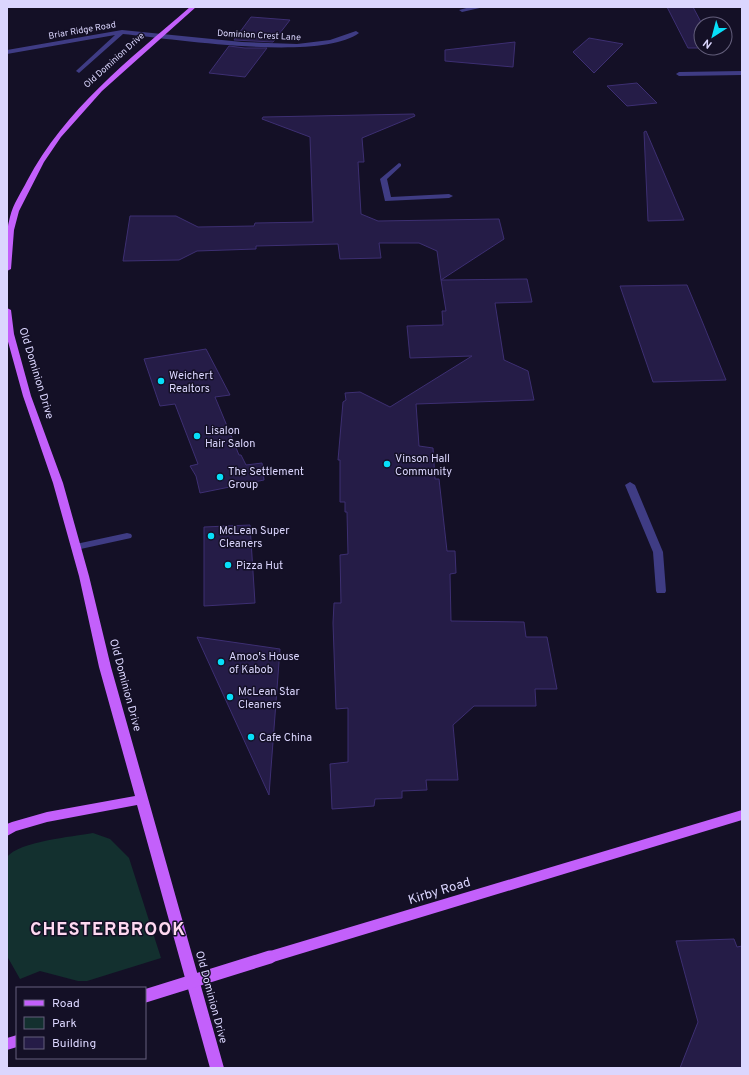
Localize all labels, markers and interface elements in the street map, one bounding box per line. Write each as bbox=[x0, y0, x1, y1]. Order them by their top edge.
north arrow bbox=[693, 16, 733, 56]
street label: Briar Ridge Road bbox=[48, 19, 117, 42]
street label: Dominion Crest Lane bbox=[217, 28, 301, 43]
street label: Old Dominion Drive bbox=[82, 30, 147, 91]
text: N bbox=[700, 35, 715, 51]
street label: Old Dominion Drive bbox=[15, 326, 57, 421]
place label: Weichert Realtors bbox=[169, 369, 213, 396]
marker: Weichert Realtors bbox=[156, 376, 166, 386]
place label: Lisalon Hair Salon bbox=[205, 424, 255, 451]
marker: Lisalon Hair Salon bbox=[192, 431, 202, 441]
place label: Vinson Hall Community bbox=[395, 452, 452, 479]
marker: Vinson Hall Community bbox=[382, 459, 392, 469]
place label: The Settlement Group bbox=[228, 465, 304, 492]
marker: The Settlement Group bbox=[215, 472, 225, 482]
place label: McLean Super Cleaners bbox=[219, 524, 290, 551]
marker: McLean Super Cleaners bbox=[206, 531, 216, 541]
place label: Pizza Hut bbox=[236, 559, 283, 573]
marker: Pizza Hut bbox=[223, 560, 233, 570]
street label: Old Dominion Drive bbox=[106, 637, 144, 733]
place label: Amoo's House of Kabob bbox=[229, 650, 300, 677]
marker: Amoo's House of Kabob bbox=[216, 657, 226, 667]
place label: McLean Star Cleaners bbox=[238, 685, 301, 712]
marker: McLean Star Cleaners bbox=[225, 692, 235, 702]
place label: Cafe China bbox=[259, 731, 312, 745]
marker: Cafe China bbox=[246, 732, 256, 742]
street label: Kirby Road bbox=[407, 875, 473, 909]
district label: CHESTERBROOK bbox=[30, 919, 186, 942]
street label: Old Dominion Drive bbox=[192, 949, 230, 1045]
legend bbox=[16, 987, 146, 1059]
text: Road bbox=[52, 996, 80, 1012]
text: Park bbox=[52, 1016, 77, 1032]
text: Building bbox=[52, 1036, 96, 1052]

